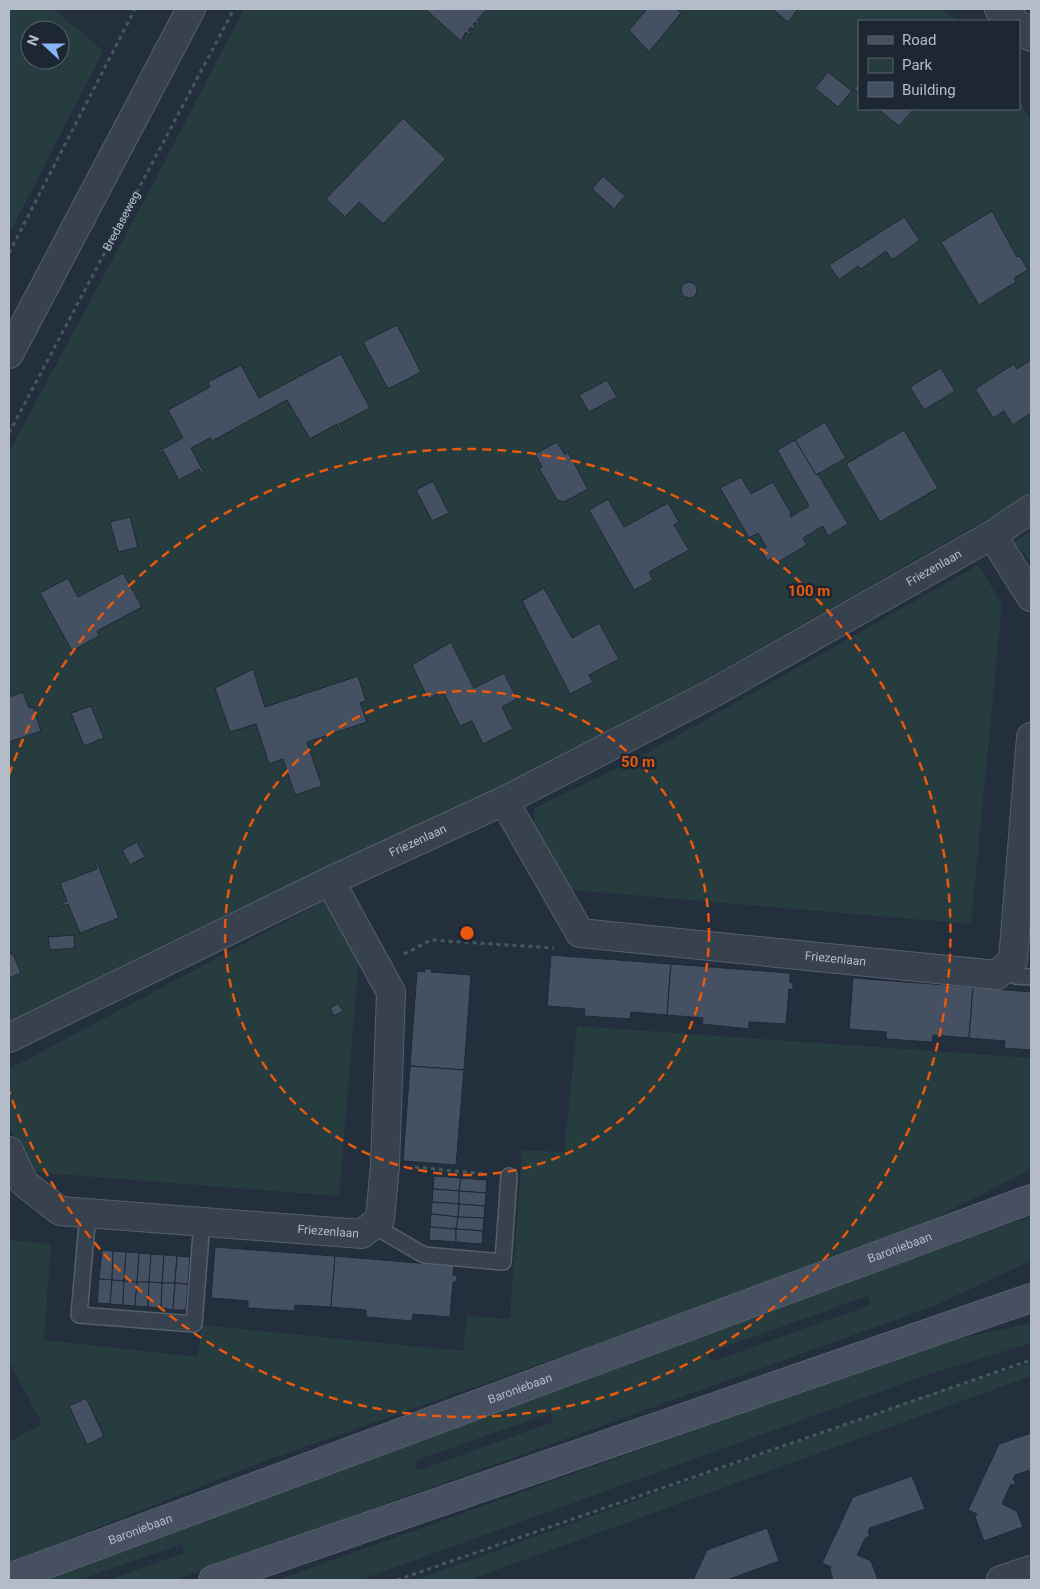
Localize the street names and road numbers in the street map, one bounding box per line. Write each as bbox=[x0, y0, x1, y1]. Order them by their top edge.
street label: Bredaseweg bbox=[100, 189, 143, 253]
street label: Friezenlaan bbox=[904, 547, 964, 589]
street label: Friezenlaan bbox=[387, 821, 449, 860]
street label: Friezenlaan bbox=[804, 949, 867, 969]
street label: Friezenlaan bbox=[297, 1222, 359, 1241]
street label: Baroniebaan bbox=[866, 1229, 934, 1266]
street label: Baroniebaan bbox=[486, 1370, 554, 1407]
street label: Baroniebaan bbox=[106, 1511, 174, 1548]

